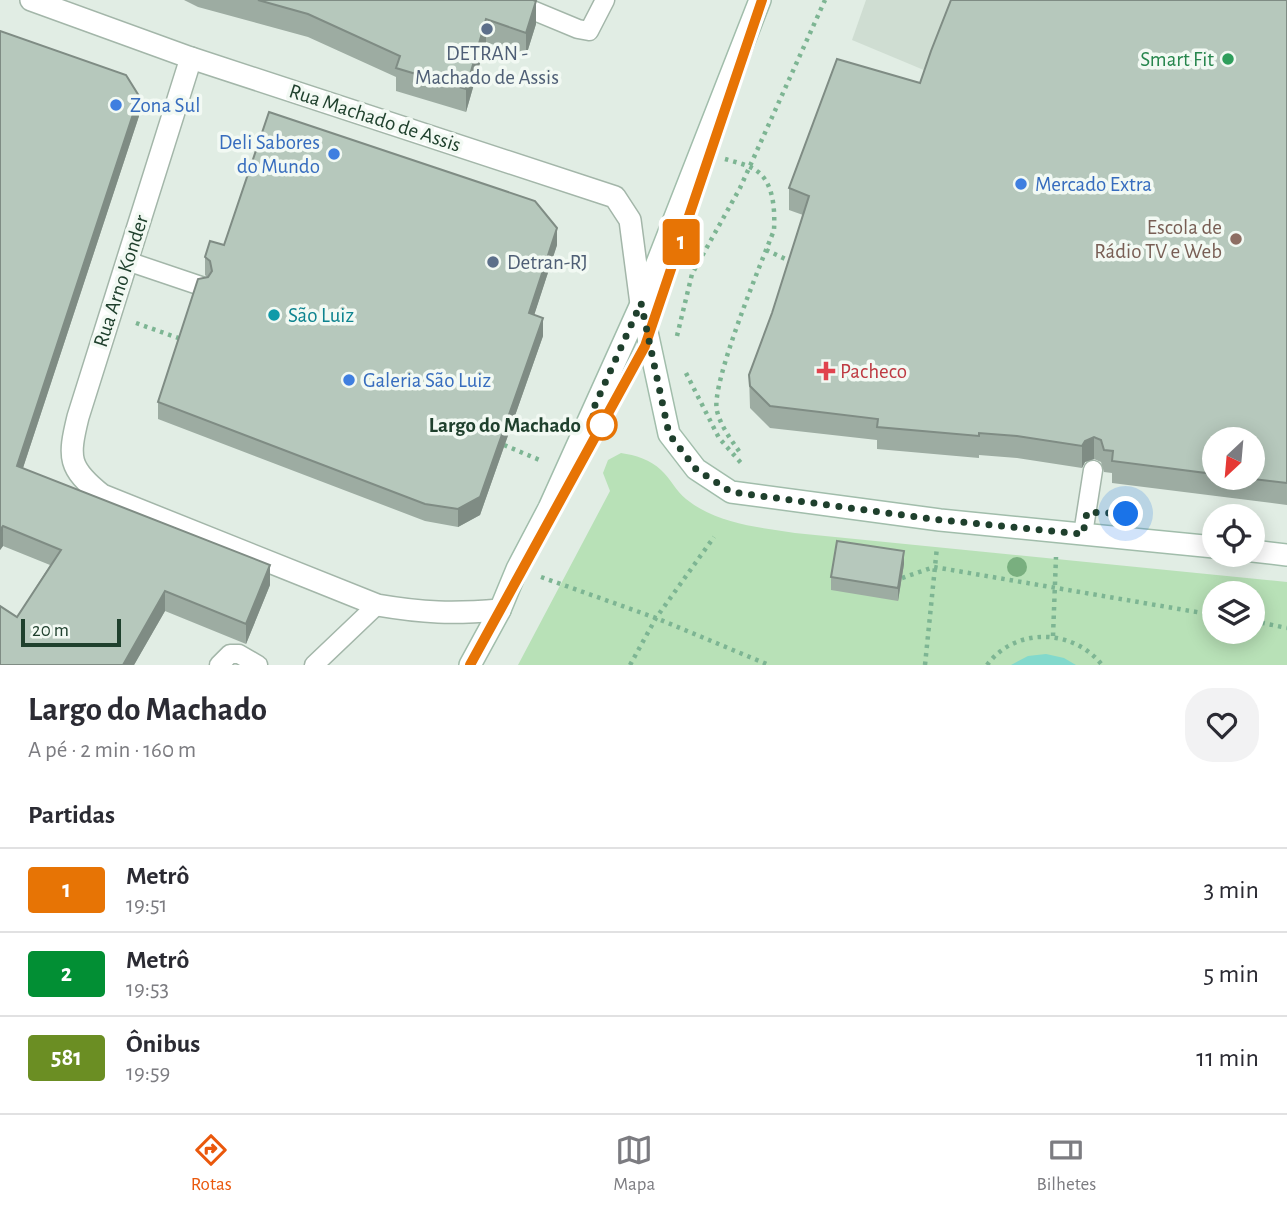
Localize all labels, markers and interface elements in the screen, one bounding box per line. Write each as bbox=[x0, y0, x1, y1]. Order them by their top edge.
marker: DETRAN - Machado de Assis bbox=[479, 21, 495, 37]
place label: DETRAN - Machado de Assis bbox=[415, 43, 559, 88]
place label: Smart Fit bbox=[1140, 49, 1214, 70]
marker: Smart Fit bbox=[1220, 51, 1236, 67]
street label: Rua Machado de Assis bbox=[287, 80, 463, 156]
place label: Zona Sul bbox=[130, 95, 200, 116]
marker: Zona Sul bbox=[108, 97, 124, 113]
place label: Deli Sabores do Mundo bbox=[219, 132, 320, 177]
marker: Deli Sabores do Mundo bbox=[326, 146, 342, 162]
place label: Mercado Extra bbox=[1035, 174, 1152, 195]
marker: Mercado Extra bbox=[1013, 176, 1029, 192]
street label: Rua Arno Konder bbox=[90, 212, 152, 350]
place label: Escola de Rádio TV e Web bbox=[1094, 217, 1222, 262]
line badge: 1 bbox=[658, 219, 704, 265]
text: 1 bbox=[677, 230, 685, 254]
marker: Escola de Rádio TV e Web bbox=[1228, 231, 1244, 247]
place label: Detran-RJ bbox=[507, 252, 588, 273]
marker: Detran-RJ bbox=[485, 254, 501, 270]
place label: São Luiz bbox=[288, 305, 354, 326]
marker: São Luiz bbox=[266, 307, 282, 323]
place label: Pacheco bbox=[840, 361, 907, 382]
marker: Pacheco bbox=[818, 363, 834, 379]
place label: Galeria São Luiz bbox=[363, 370, 491, 391]
marker: Galeria São Luiz bbox=[341, 372, 357, 388]
marker: Largo do Machado bbox=[587, 410, 617, 440]
place label: Largo do Machado bbox=[429, 415, 581, 436]
north arrow bbox=[1202, 427, 1265, 490]
map controls bbox=[1202, 427, 1265, 644]
your location bbox=[1108, 496, 1143, 531]
button: locate bbox=[1202, 504, 1265, 567]
button: layers bbox=[1202, 581, 1265, 644]
scale bar bbox=[21, 616, 121, 648]
text: 20 m bbox=[32, 621, 69, 640]
button: heart bbox=[1185, 688, 1259, 762]
text: Largo do Machado bbox=[28, 694, 267, 727]
text: A pé · 2 min · 160 m bbox=[28, 739, 196, 762]
text: Partidas bbox=[28, 802, 115, 828]
text: Metrô bbox=[126, 863, 189, 889]
text: 3 min bbox=[1203, 877, 1259, 903]
text: 1 bbox=[62, 878, 71, 902]
text: 19:51 bbox=[126, 894, 168, 917]
text: Metrô bbox=[126, 947, 189, 973]
text: 5 min bbox=[1203, 961, 1259, 987]
text: 2 bbox=[61, 962, 72, 986]
text: 19:53 bbox=[126, 978, 169, 1001]
text: Ônibus bbox=[126, 1031, 200, 1057]
text: 11 min bbox=[1196, 1045, 1259, 1071]
text: 581 bbox=[51, 1046, 82, 1070]
text: 19:59 bbox=[126, 1062, 170, 1085]
tab: Rotas bbox=[191, 1131, 232, 1196]
tab: Mapa bbox=[613, 1131, 655, 1196]
tab: Bilhetes bbox=[1037, 1131, 1096, 1196]

